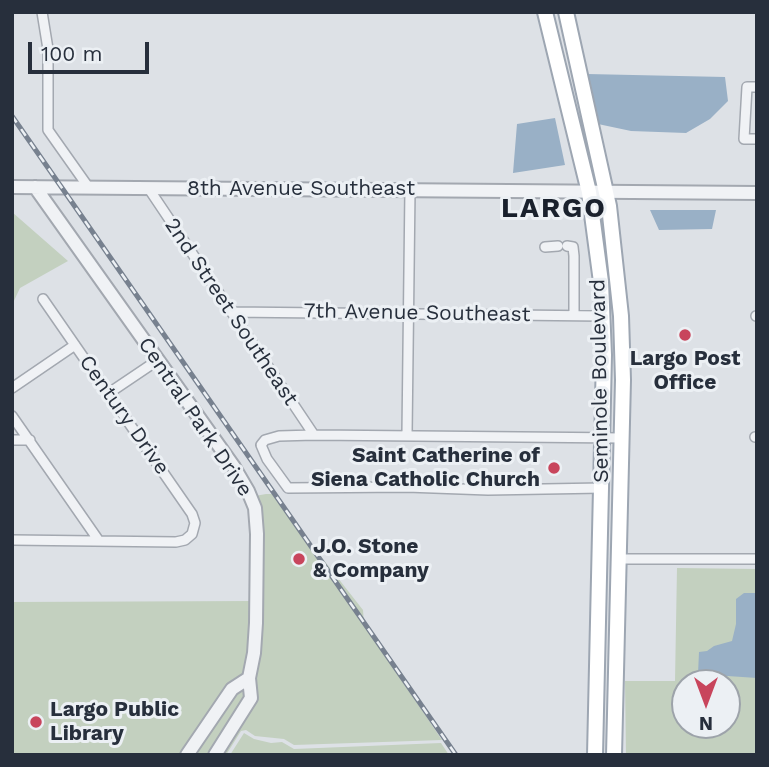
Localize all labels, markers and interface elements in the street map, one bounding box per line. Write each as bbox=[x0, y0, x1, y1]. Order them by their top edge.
scale bar bbox=[32, 28, 152, 72]
text: 100 m bbox=[41, 41, 103, 66]
street label: 8th Avenue Southeast bbox=[187, 176, 415, 202]
district label: LARGO bbox=[502, 192, 606, 226]
street label: 2nd Street Southeast bbox=[159, 214, 303, 410]
street label: Seminole Boulevard bbox=[586, 279, 614, 483]
street label: 7th Avenue Southeast bbox=[303, 298, 531, 328]
marker: Largo Post Office bbox=[677, 327, 693, 343]
street label: Central Park Drive bbox=[132, 333, 258, 501]
place label: Largo Post Office bbox=[630, 346, 740, 396]
street label: Century Drive bbox=[74, 350, 174, 480]
place label: Saint Catherine of Siena Catholic Church bbox=[311, 443, 540, 493]
marker: Saint Catherine of Siena Catholic Church bbox=[546, 460, 562, 476]
place label: J.O. Stone & Company bbox=[313, 534, 429, 584]
marker: J.O. Stone & Company bbox=[291, 551, 307, 567]
north arrow bbox=[671, 669, 741, 739]
place label: Largo Public Library bbox=[50, 697, 179, 747]
text: N bbox=[699, 712, 713, 735]
marker: Largo Public Library bbox=[28, 714, 44, 730]

